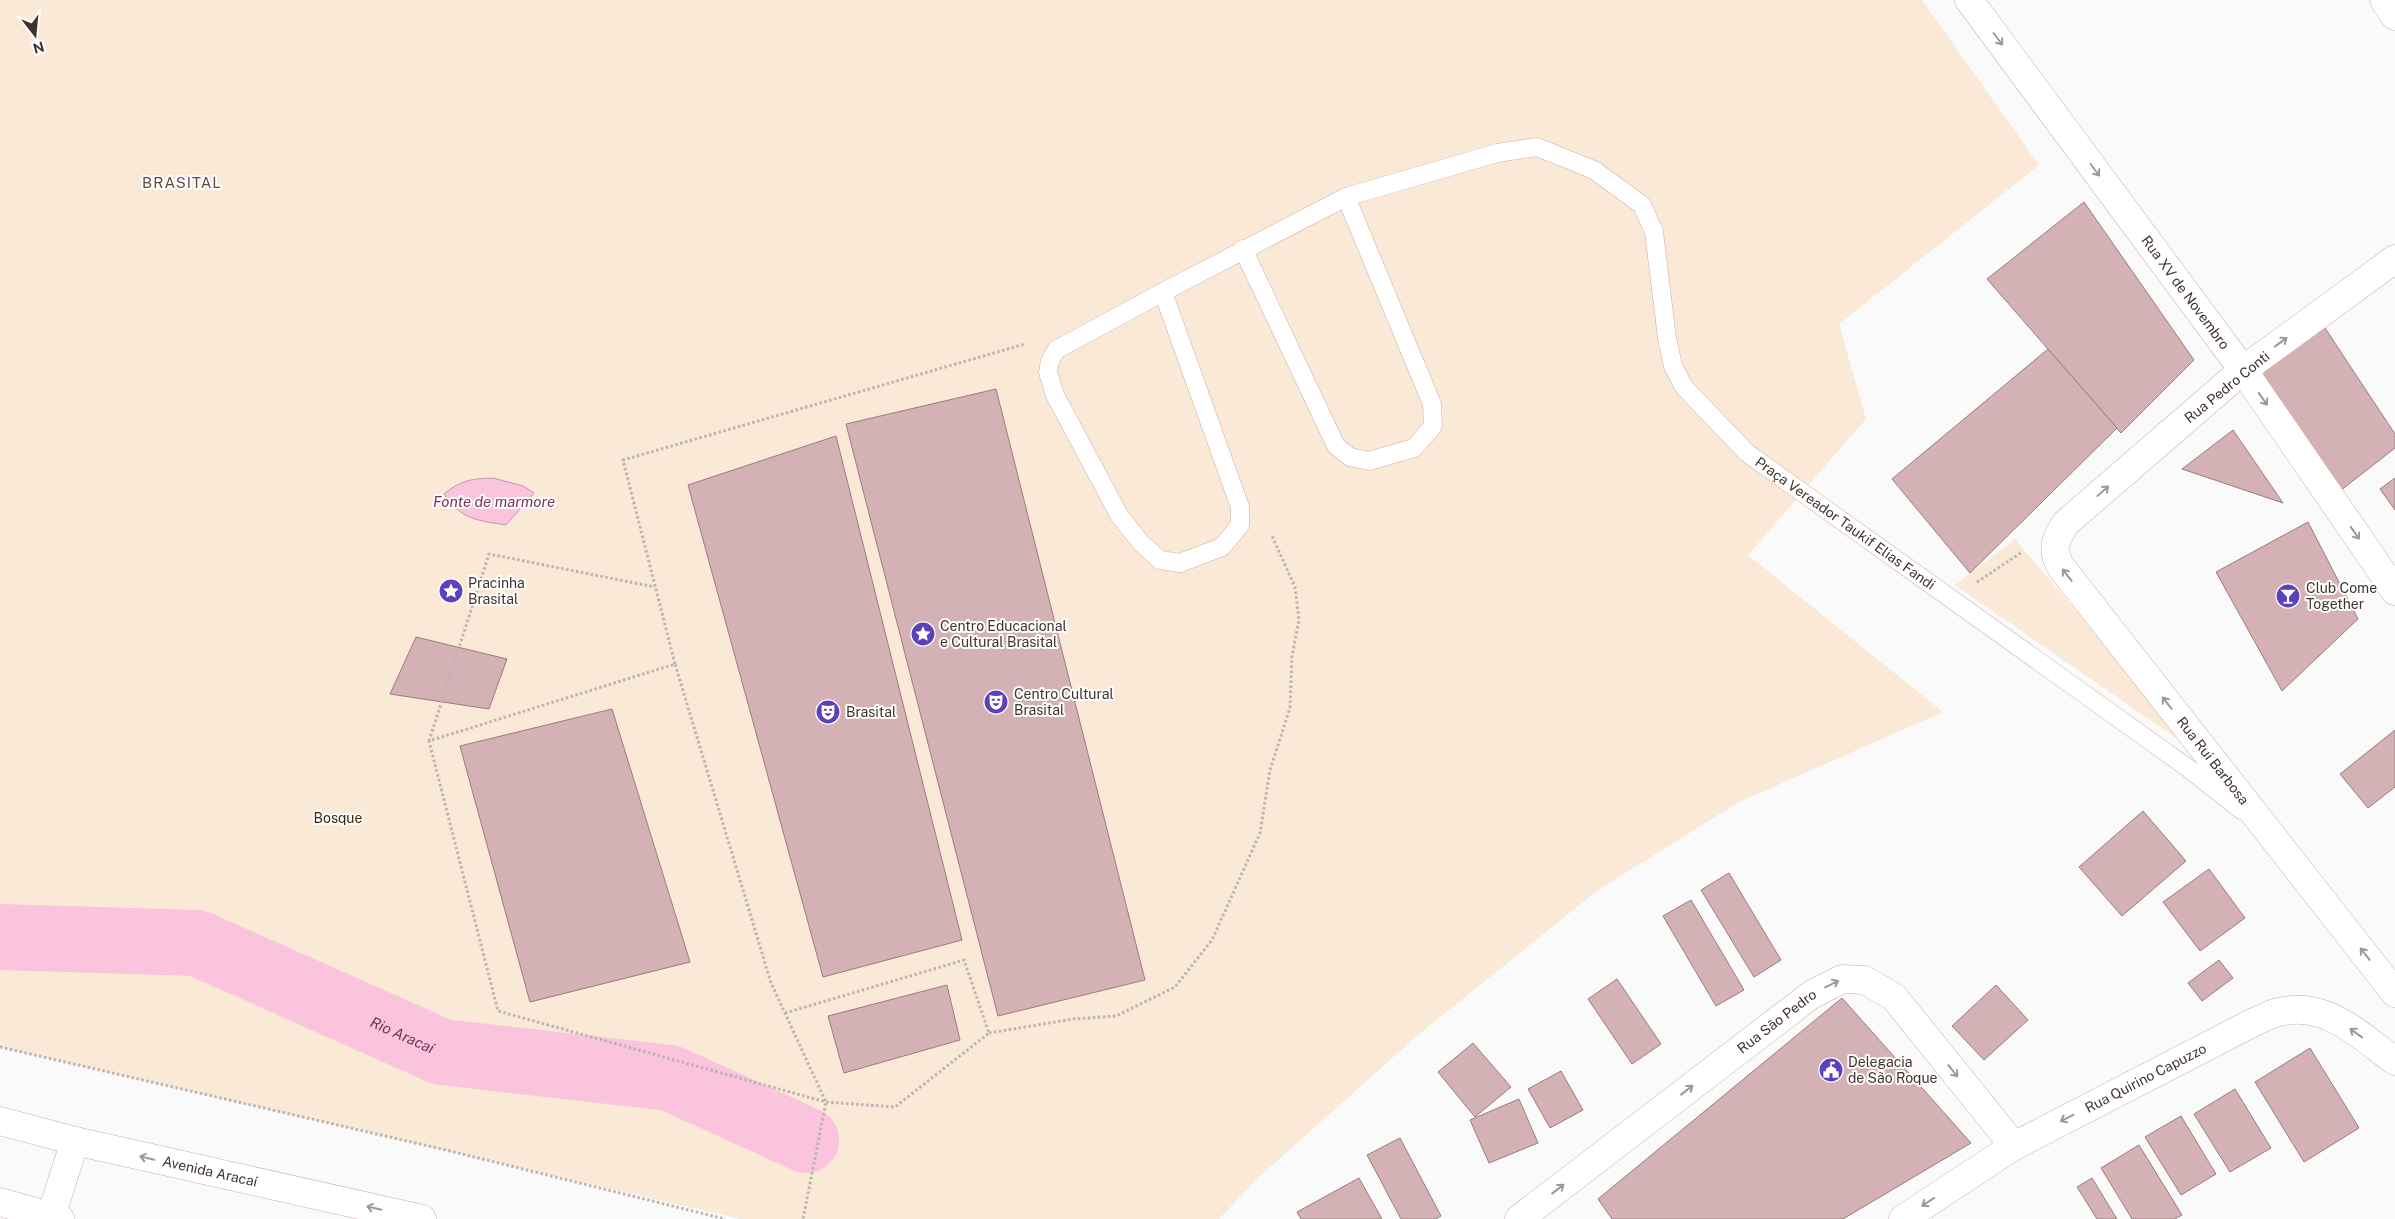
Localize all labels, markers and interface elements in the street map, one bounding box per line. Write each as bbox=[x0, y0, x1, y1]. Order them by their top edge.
north arrow bbox=[10, 10, 60, 60]
one-way arrow bbox=[1993, 32, 2003, 46]
text: N bbox=[31, 38, 46, 57]
one-way arrow bbox=[2089, 163, 2100, 176]
district label: BRASITAL bbox=[142, 174, 222, 191]
street label: Rua XV de Novembro bbox=[2138, 233, 2233, 353]
one-way arrow bbox=[2274, 337, 2288, 348]
street label: Rua Pedro Conti bbox=[2181, 348, 2273, 426]
one-way arrow bbox=[2258, 392, 2268, 406]
street label: Praça Vereador Taukif Elias Fandi bbox=[1752, 454, 1938, 593]
one-way arrow bbox=[2097, 486, 2110, 497]
water label: Fonte de marmore bbox=[433, 493, 555, 510]
one-way arrow bbox=[2350, 526, 2360, 540]
one-way arrow bbox=[2061, 569, 2072, 582]
place label: Pracinha Brasital bbox=[468, 575, 525, 607]
place icon: Pracinha Brasital bbox=[438, 578, 464, 604]
place label: Club Come Together bbox=[2306, 580, 2377, 612]
bar icon: Club Come Together bbox=[2275, 583, 2301, 609]
place label: Centro Educacional e Cultural Brasital bbox=[940, 618, 1067, 650]
place icon: Centro Educacional e Cultural Brasital bbox=[910, 621, 936, 647]
place label: Centro Cultural Brasital bbox=[1014, 686, 1114, 718]
theatre icon: Centro Cultural Brasital bbox=[983, 689, 1009, 715]
one-way arrow bbox=[2161, 697, 2172, 710]
theatre icon: Brasital bbox=[815, 699, 841, 725]
place label: Brasital bbox=[846, 704, 896, 720]
street label: Rua Rui Barbosa bbox=[2174, 714, 2252, 808]
park label: Bosque bbox=[314, 810, 362, 826]
one-way arrow bbox=[2359, 948, 2370, 961]
one-way arrow bbox=[1824, 979, 1839, 988]
street label: Rua São Pedro bbox=[1734, 986, 1819, 1057]
water label: Rio Aracaí bbox=[368, 1013, 438, 1057]
one-way arrow bbox=[2349, 1027, 2363, 1038]
street label: Rua Quirino Capuzzo bbox=[2082, 1040, 2209, 1116]
place label: Delegacia de São Roque bbox=[1848, 1054, 1938, 1086]
public building icon: Delegacia de São Roque bbox=[1818, 1057, 1844, 1083]
one-way arrow bbox=[1948, 1064, 1959, 1077]
one-way arrow bbox=[1680, 1085, 1693, 1096]
one-way arrow bbox=[2060, 1113, 2075, 1123]
one-way arrow bbox=[140, 1152, 156, 1162]
street label: Avenida Aracaí bbox=[161, 1153, 260, 1190]
one-way arrow bbox=[1551, 1184, 1564, 1195]
one-way arrow bbox=[1922, 1197, 1936, 1207]
one-way arrow bbox=[367, 1203, 383, 1212]

